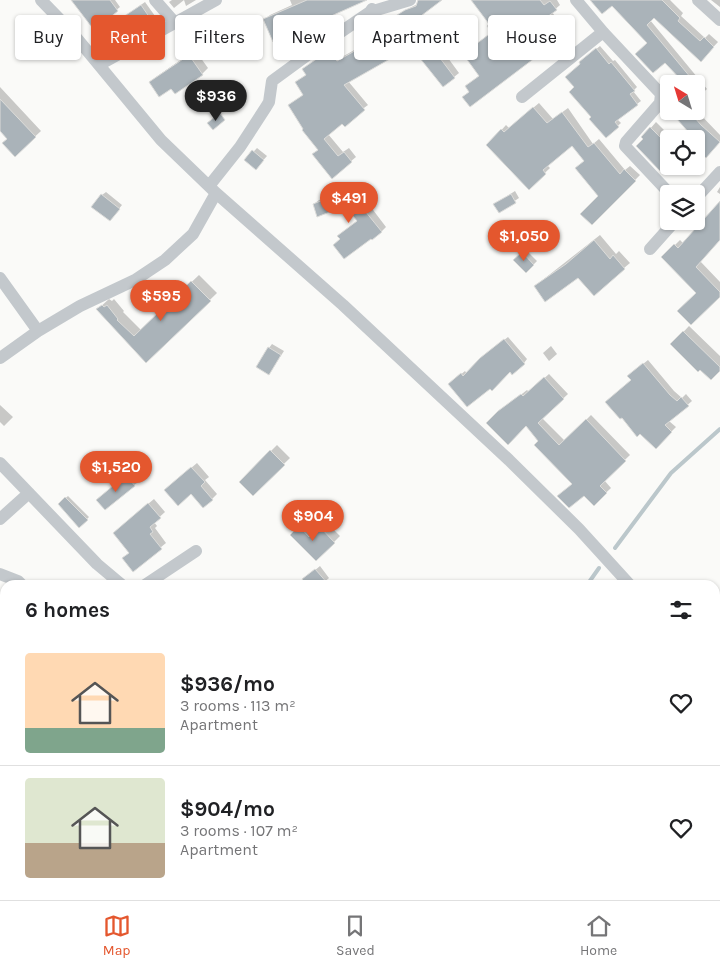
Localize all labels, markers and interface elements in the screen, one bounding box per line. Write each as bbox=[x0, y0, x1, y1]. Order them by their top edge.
chip: Buy bbox=[15, 15, 81, 60]
chip: Rent bbox=[91, 15, 165, 60]
chip: Filters bbox=[175, 15, 263, 60]
chip: New bbox=[273, 15, 344, 60]
chip: Apartment bbox=[354, 15, 478, 60]
chip: House bbox=[488, 15, 575, 60]
north arrow bbox=[660, 75, 705, 120]
map controls bbox=[660, 75, 705, 230]
pin: $936 bbox=[186, 80, 246, 122]
text: $936 bbox=[196, 86, 236, 105]
button: locate bbox=[660, 130, 705, 175]
pin: $491 bbox=[319, 182, 379, 224]
button: layers bbox=[660, 185, 705, 230]
text: $491 bbox=[331, 188, 367, 207]
pin: $1,050 bbox=[483, 220, 565, 262]
text: $1,050 bbox=[499, 226, 549, 245]
pin: $595 bbox=[131, 280, 191, 322]
text: $595 bbox=[141, 286, 181, 305]
pin: $1,520 bbox=[75, 450, 157, 493]
text: $1,520 bbox=[91, 457, 141, 476]
pin: $904 bbox=[283, 500, 343, 542]
text: $904 bbox=[293, 506, 333, 525]
icon: filters bbox=[667, 596, 695, 624]
text: 6 homes bbox=[25, 598, 110, 622]
text: $936/mo bbox=[180, 672, 275, 696]
icon: home bbox=[65, 673, 125, 733]
icon: heart bbox=[667, 689, 695, 717]
text: 3 rooms · 113 m² bbox=[180, 696, 296, 715]
text: Apartment bbox=[180, 715, 258, 734]
text: $904/mo bbox=[180, 797, 275, 821]
icon: home bbox=[65, 798, 125, 858]
icon: heart bbox=[667, 814, 695, 842]
text: 3 rooms · 107 m² bbox=[180, 821, 298, 840]
text: Apartment bbox=[180, 840, 258, 859]
tab: Map bbox=[103, 912, 131, 959]
tab: Saved bbox=[336, 912, 375, 959]
tab: Home bbox=[580, 912, 617, 959]

